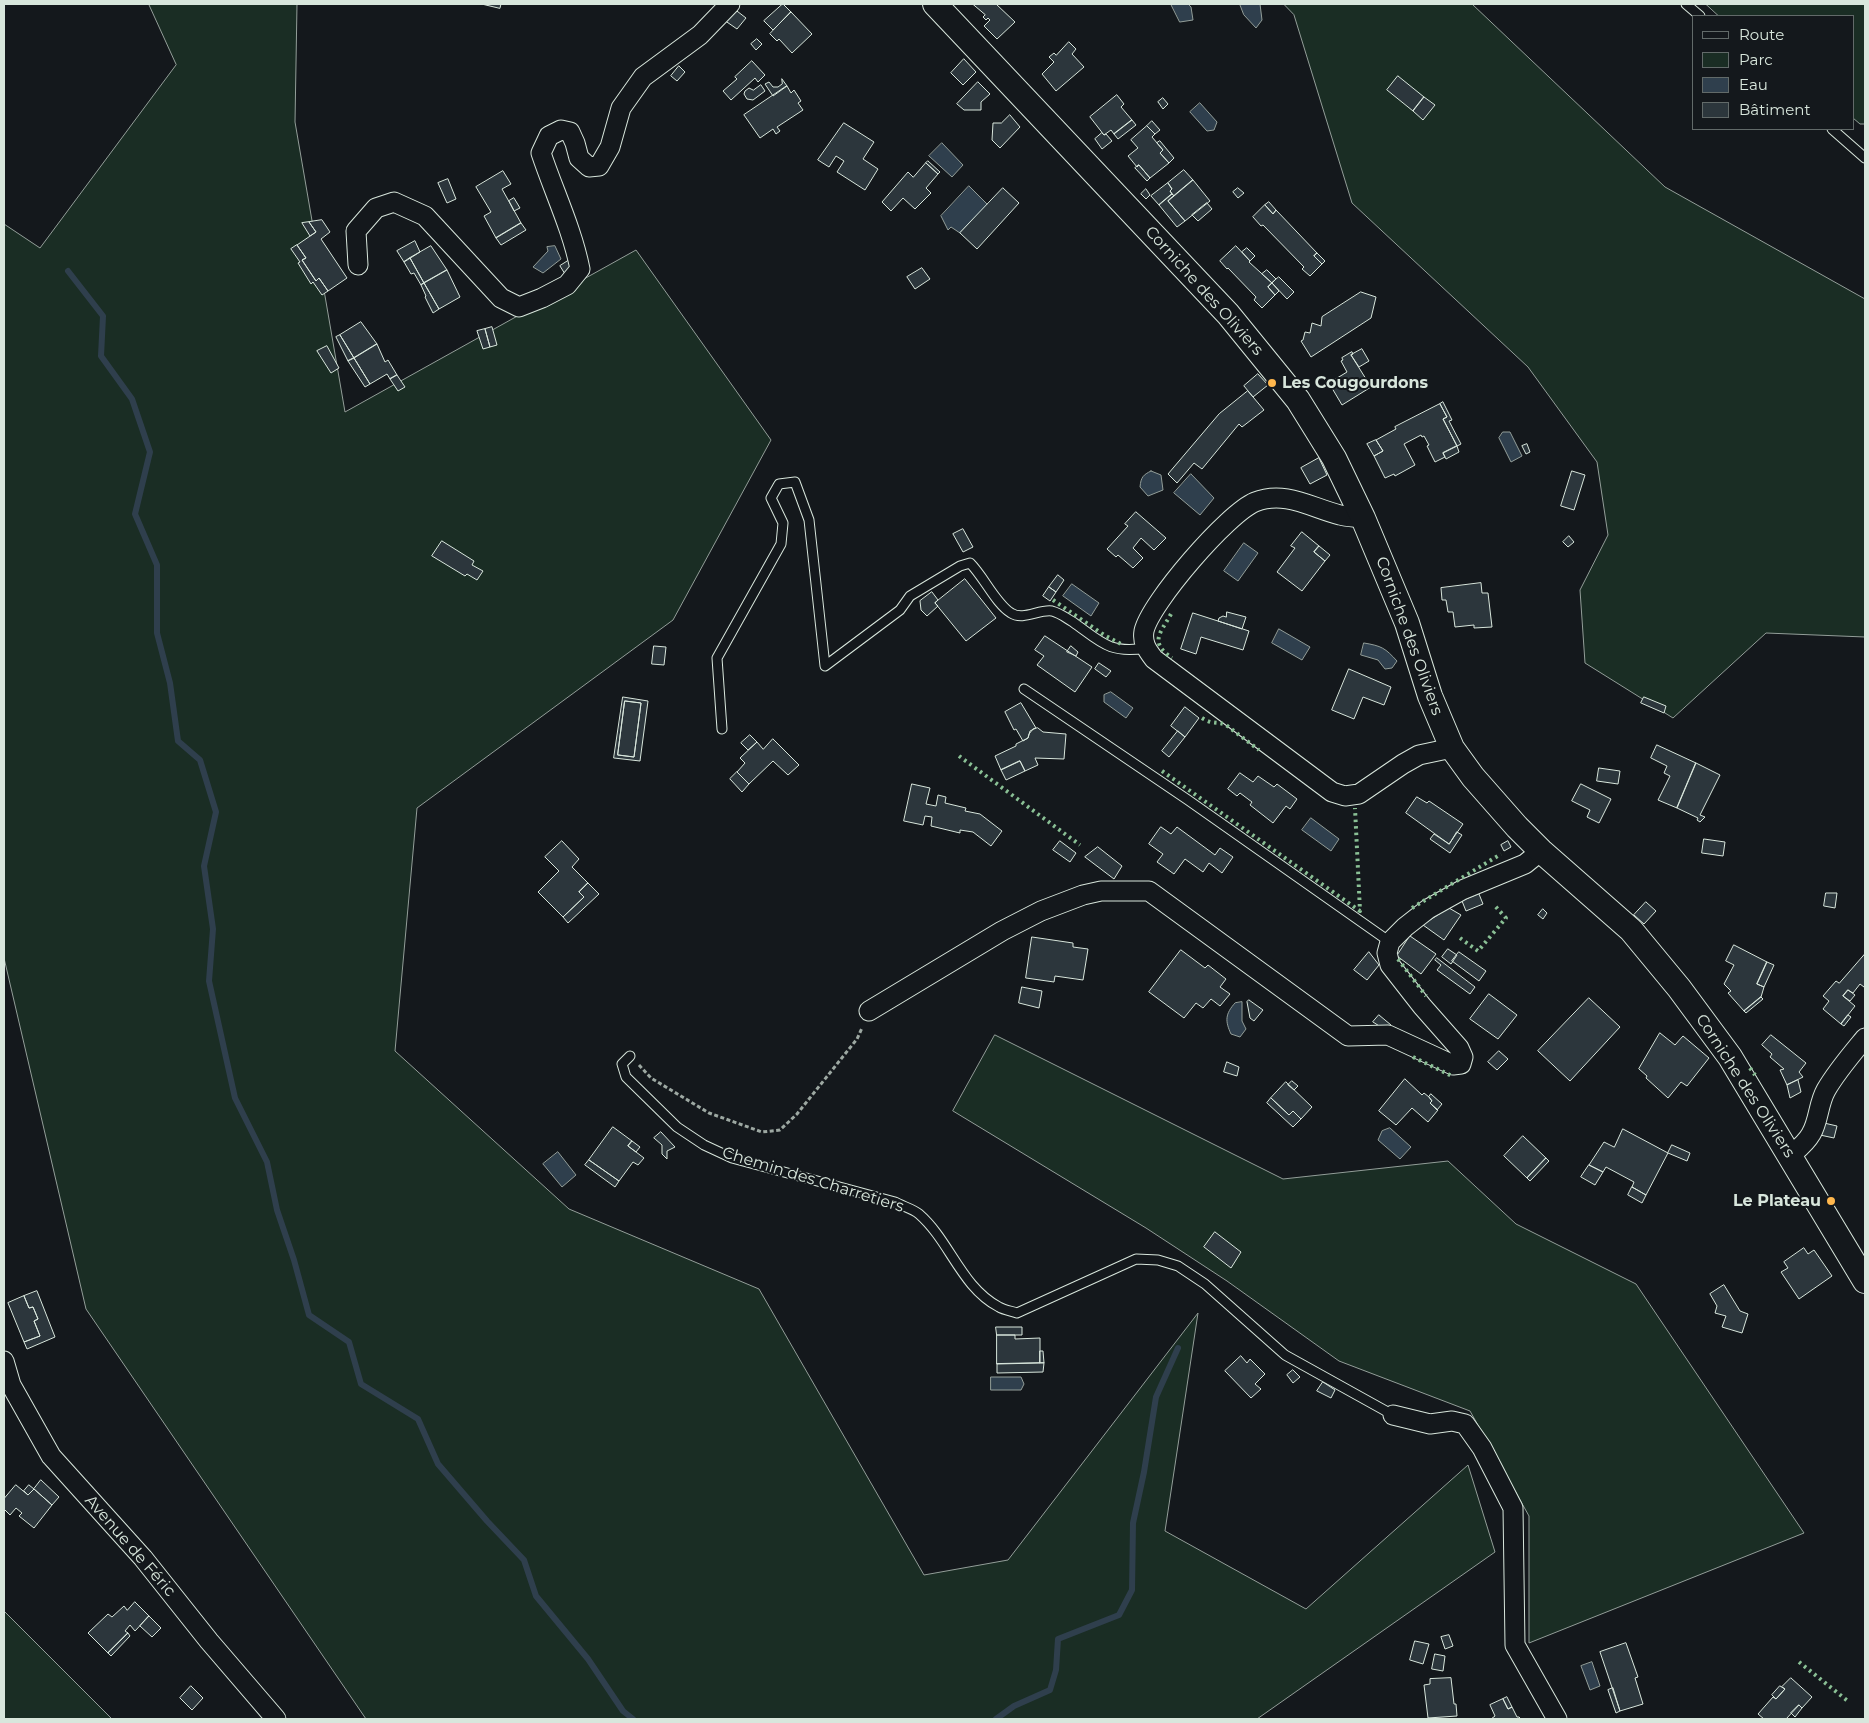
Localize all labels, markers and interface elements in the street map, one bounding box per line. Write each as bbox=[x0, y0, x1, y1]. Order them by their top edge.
legend bbox=[1692, 15, 1854, 130]
text: Route bbox=[1739, 25, 1784, 44]
text: Parc bbox=[1739, 50, 1773, 69]
text: Eau bbox=[1739, 75, 1768, 94]
text: Bâtiment bbox=[1739, 100, 1811, 119]
street label: Corniche des Oliviers bbox=[1141, 222, 1267, 360]
place label: Les Cougourdons bbox=[1282, 373, 1428, 393]
marker: Les Cougourdons bbox=[1266, 377, 1278, 389]
street label: Corniche des Oliviers bbox=[1371, 554, 1447, 718]
street label: Corniche des Oliviers bbox=[1691, 1011, 1799, 1161]
street label: Chemin des Charretiers bbox=[720, 1143, 906, 1217]
place label: Le Plateau bbox=[1733, 1191, 1821, 1211]
marker: Le Plateau bbox=[1825, 1195, 1837, 1207]
street label: Avenue de Féric bbox=[81, 1491, 179, 1601]

